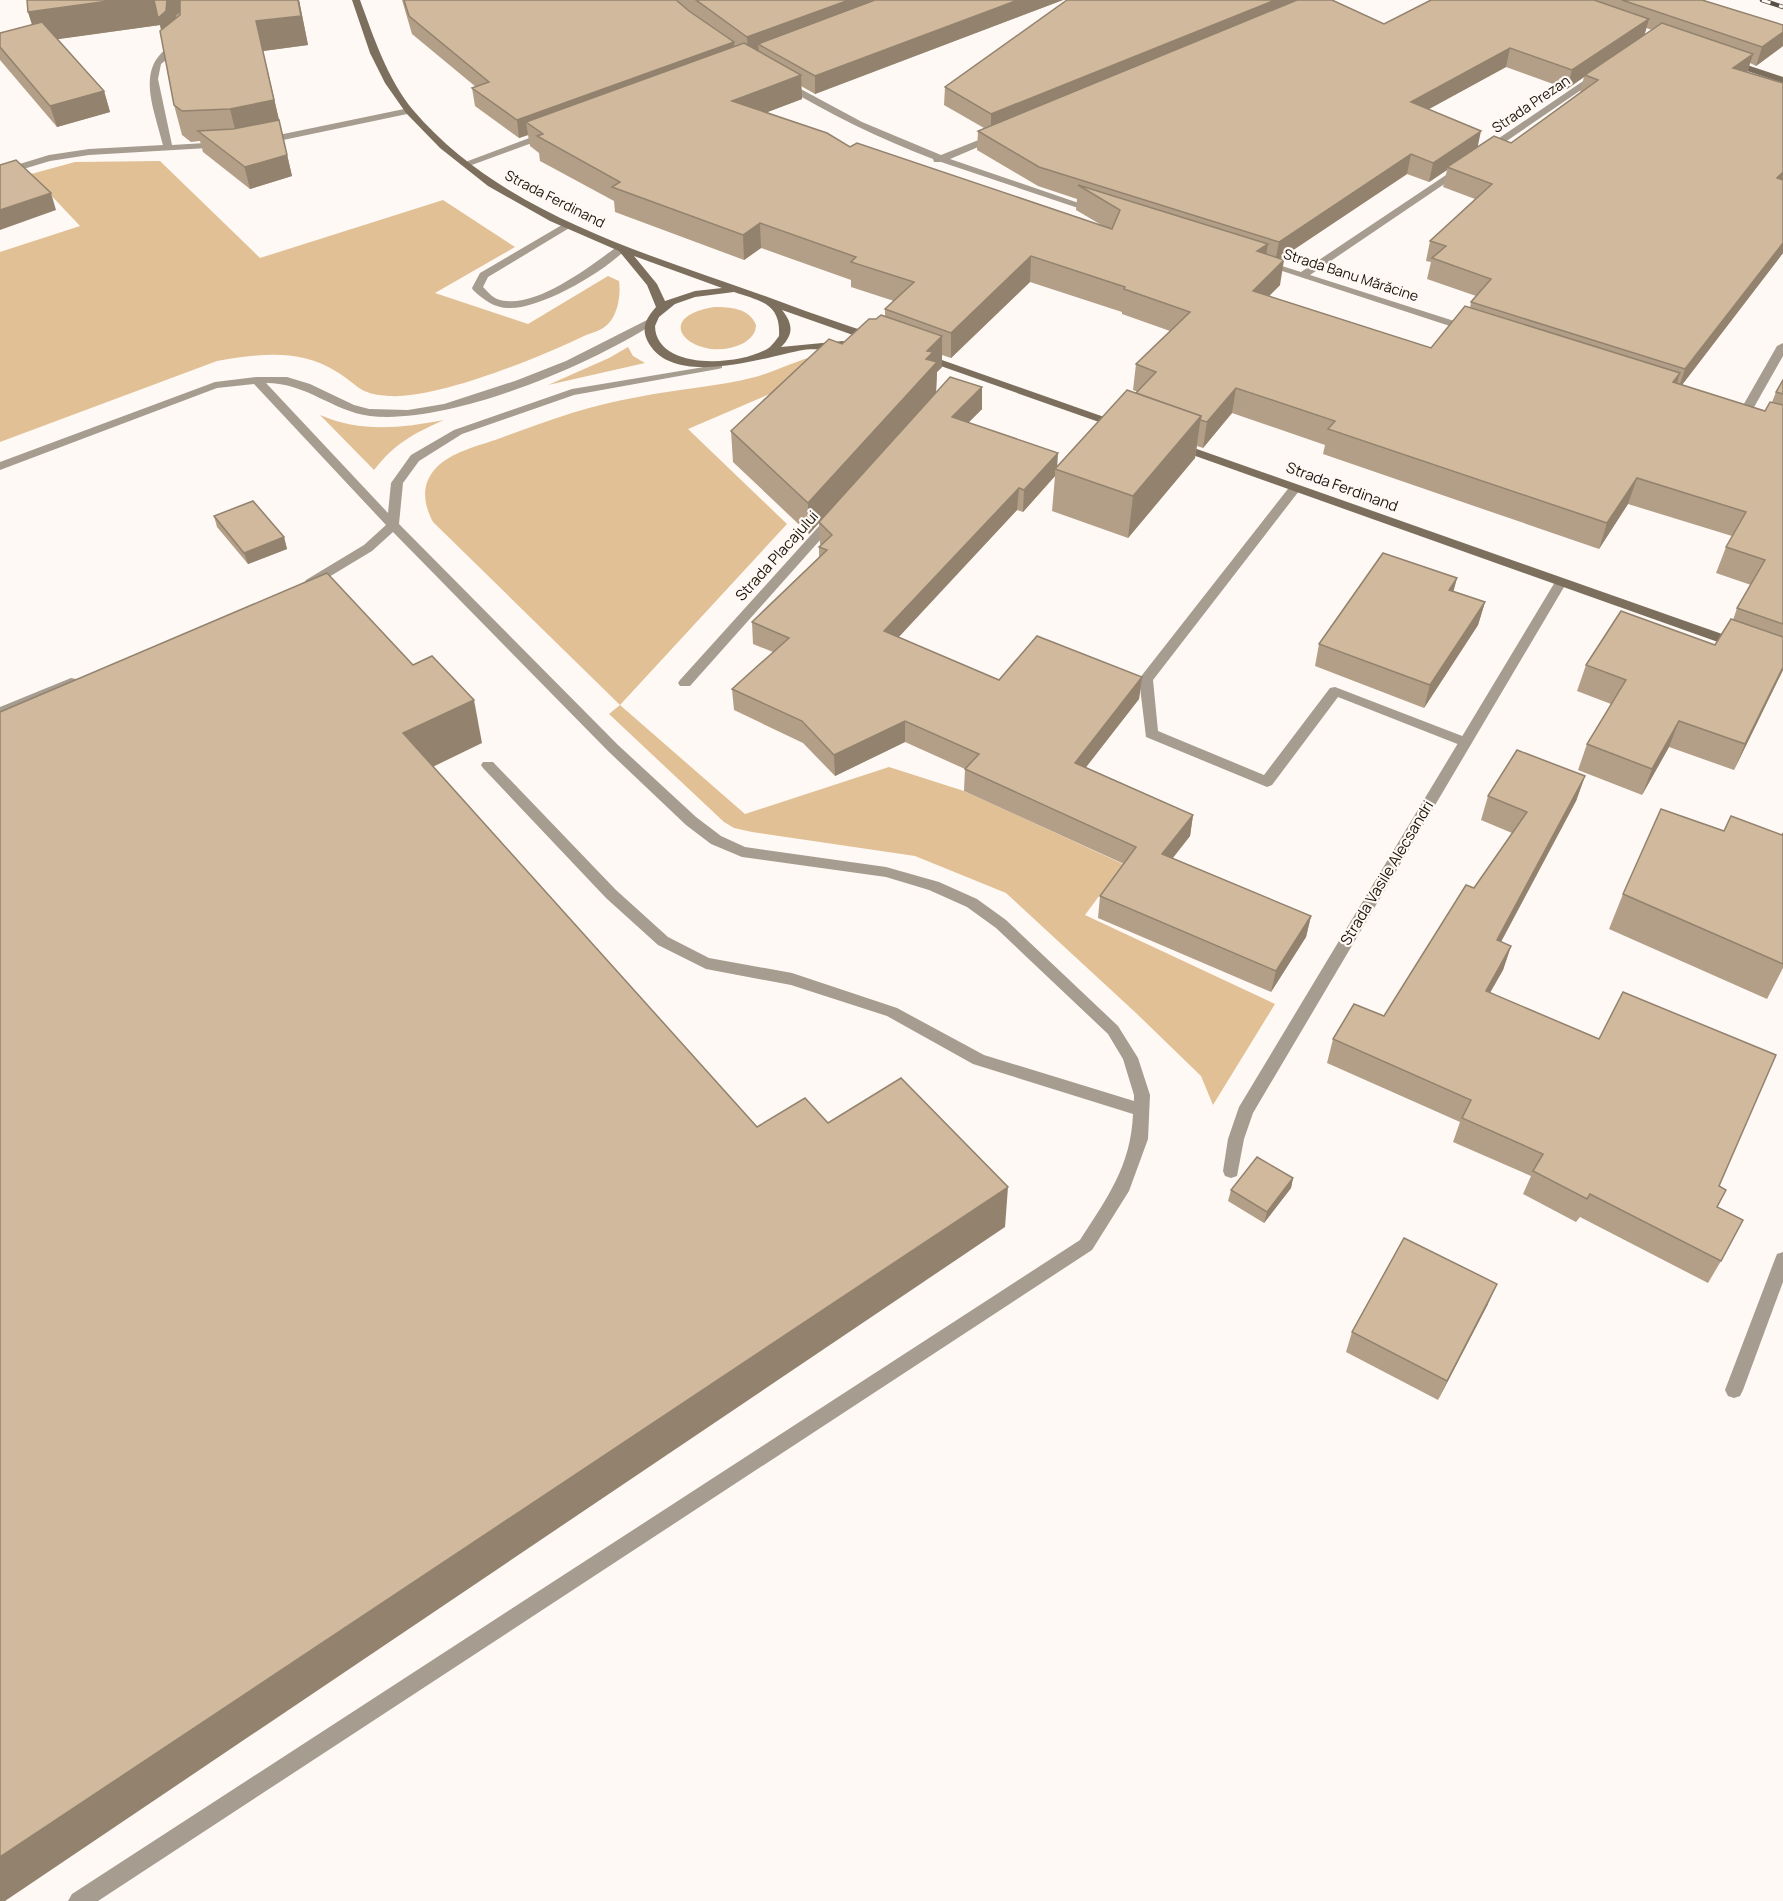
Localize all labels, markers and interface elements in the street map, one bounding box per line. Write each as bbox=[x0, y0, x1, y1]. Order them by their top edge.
street label: Strada Prezan bbox=[1488, 70, 1573, 137]
street label: Strada Ferdinand bbox=[502, 165, 608, 232]
street label: Strada Banu Mărăcine bbox=[1281, 244, 1421, 305]
street label: Strada Ferdinand bbox=[1283, 457, 1401, 517]
street label: Strada Placajului bbox=[730, 506, 823, 605]
street label: Strada Vasile Alecsandri bbox=[1335, 797, 1438, 949]

